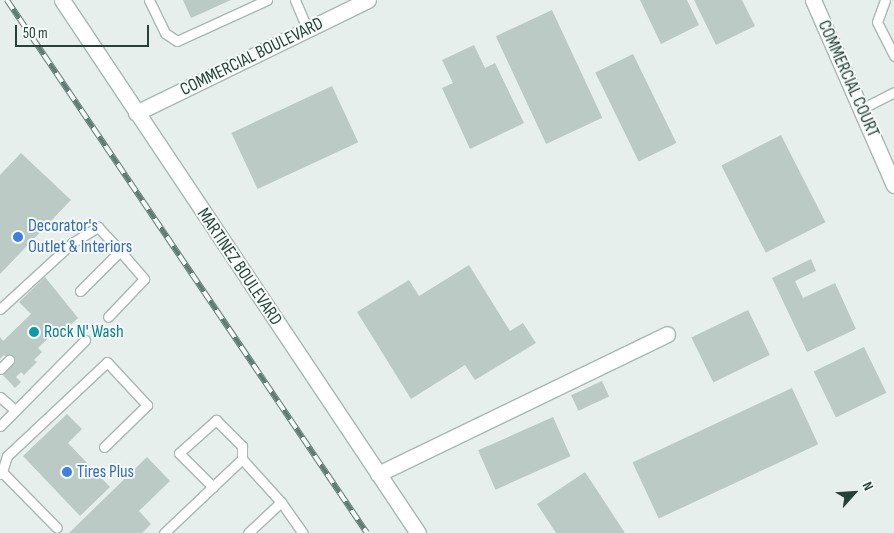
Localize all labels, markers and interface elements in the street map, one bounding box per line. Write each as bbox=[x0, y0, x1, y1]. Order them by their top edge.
street label: COMMERCIAL BOULEVARD bbox=[177, 13, 327, 101]
scale bar bbox=[18, 15, 151, 47]
street label: COMMERCIAL COURT bbox=[813, 17, 883, 141]
text: 50 m bbox=[23, 24, 48, 43]
street label: MARTINEZ BOULEVARD bbox=[192, 204, 286, 330]
place label: Decorator's Outlet & Interiors bbox=[28, 216, 132, 258]
marker: Decorator's Outlet & Interiors bbox=[12, 231, 24, 243]
place label: Rock N' Wash bbox=[44, 321, 124, 343]
marker: Rock N' Wash bbox=[28, 326, 40, 338]
place label: Tires Plus bbox=[77, 461, 134, 483]
marker: Tires Plus bbox=[61, 466, 73, 478]
north arrow bbox=[829, 468, 879, 518]
text: N bbox=[859, 479, 877, 493]

